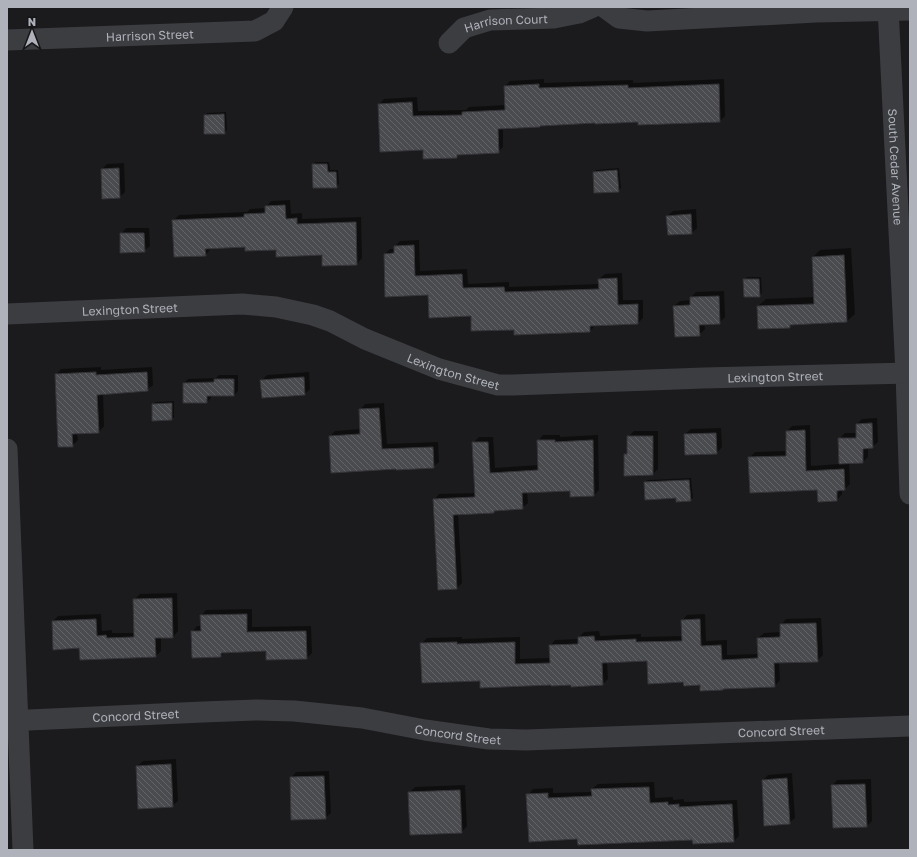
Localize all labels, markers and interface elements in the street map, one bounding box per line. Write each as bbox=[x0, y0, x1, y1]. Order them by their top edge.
street label: Harrison Court bbox=[462, 11, 548, 35]
north arrow bbox=[12, 12, 52, 52]
text: N bbox=[28, 15, 36, 28]
street label: Harrison Street bbox=[106, 26, 194, 44]
street label: South Cedar Avenue bbox=[885, 108, 906, 226]
street label: Lexington Street bbox=[82, 299, 178, 318]
street label: Lexington Street bbox=[405, 349, 502, 393]
street label: Lexington Street bbox=[727, 368, 824, 385]
street label: Concord Street bbox=[92, 706, 180, 725]
street label: Concord Street bbox=[413, 721, 502, 747]
street label: Concord Street bbox=[738, 722, 825, 740]

